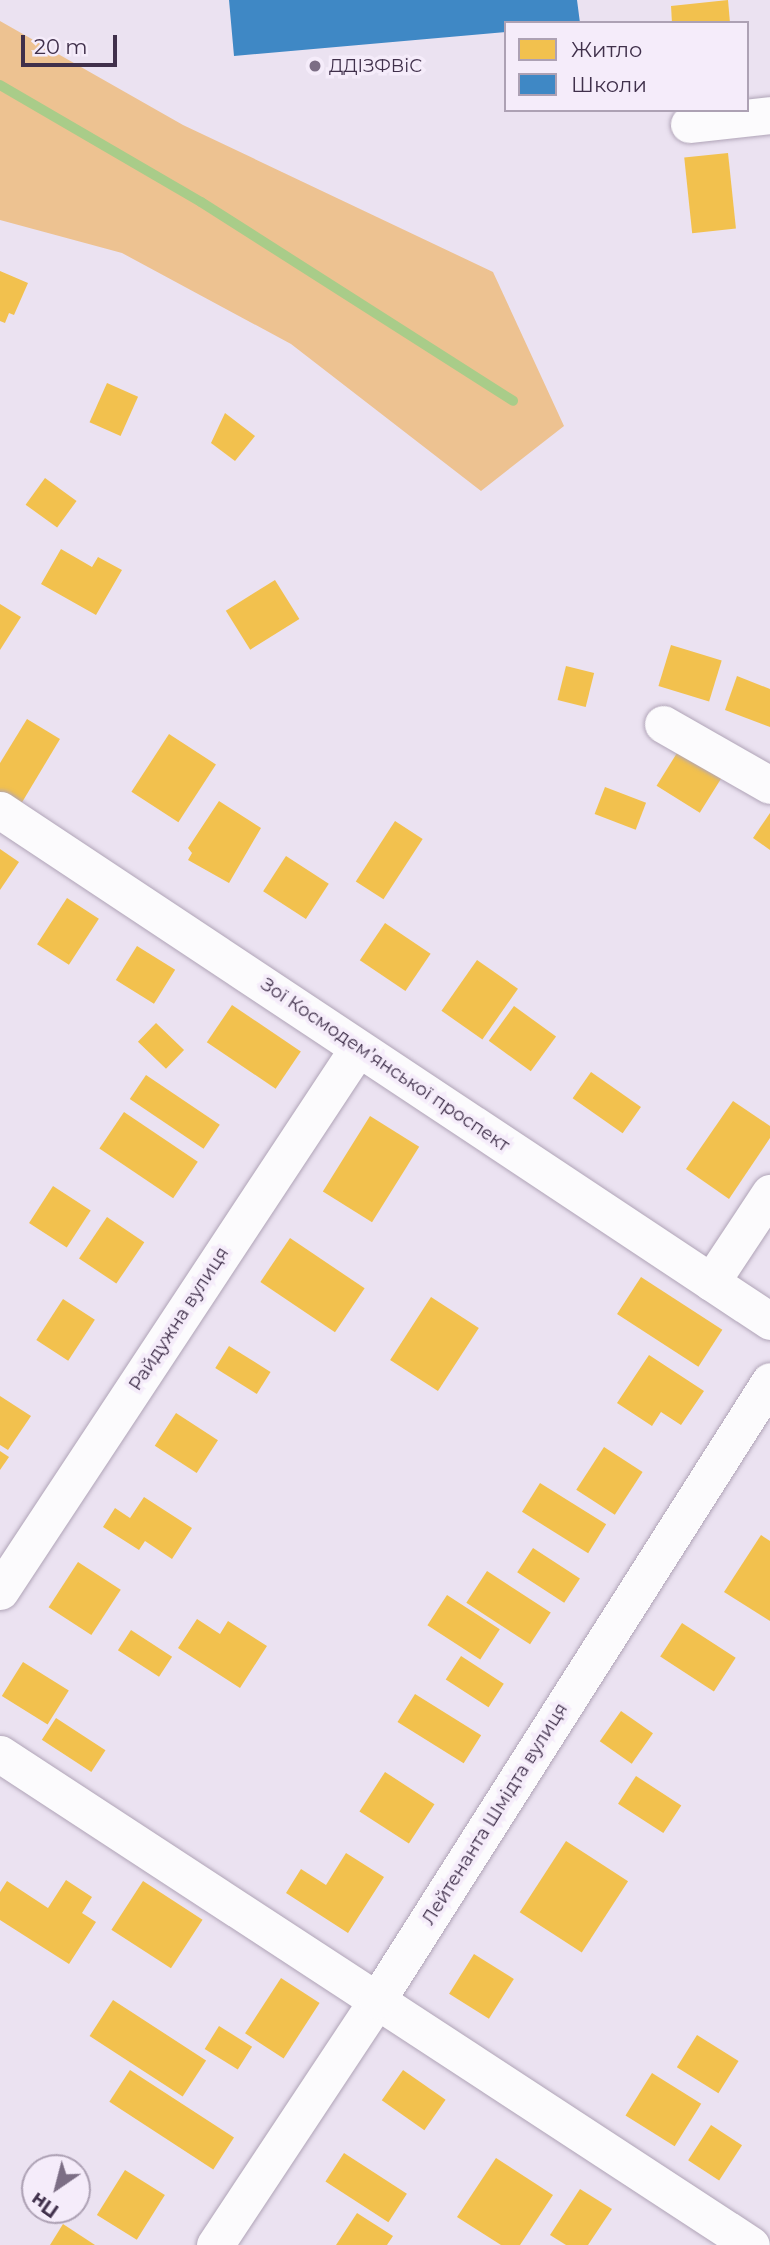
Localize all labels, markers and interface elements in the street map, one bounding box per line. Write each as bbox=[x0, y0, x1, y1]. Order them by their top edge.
scale bar bbox=[24, 21, 121, 65]
legend bbox=[504, 21, 749, 112]
text: 20 m bbox=[34, 34, 88, 59]
text: Житло bbox=[571, 37, 642, 62]
place label: ДДІЗФВіС bbox=[329, 55, 422, 77]
marker: ДДІЗФВіС bbox=[307, 58, 323, 74]
text: Школи bbox=[571, 72, 647, 97]
street label: Зої Космодем’янської проспект bbox=[257, 974, 513, 1156]
street label: Райдужна вулиця bbox=[125, 1243, 233, 1395]
street label: Лейтенанта Шмідта вулиця bbox=[418, 1699, 572, 1929]
north arrow bbox=[21, 2154, 91, 2224]
text: Пн bbox=[26, 2187, 63, 2223]

